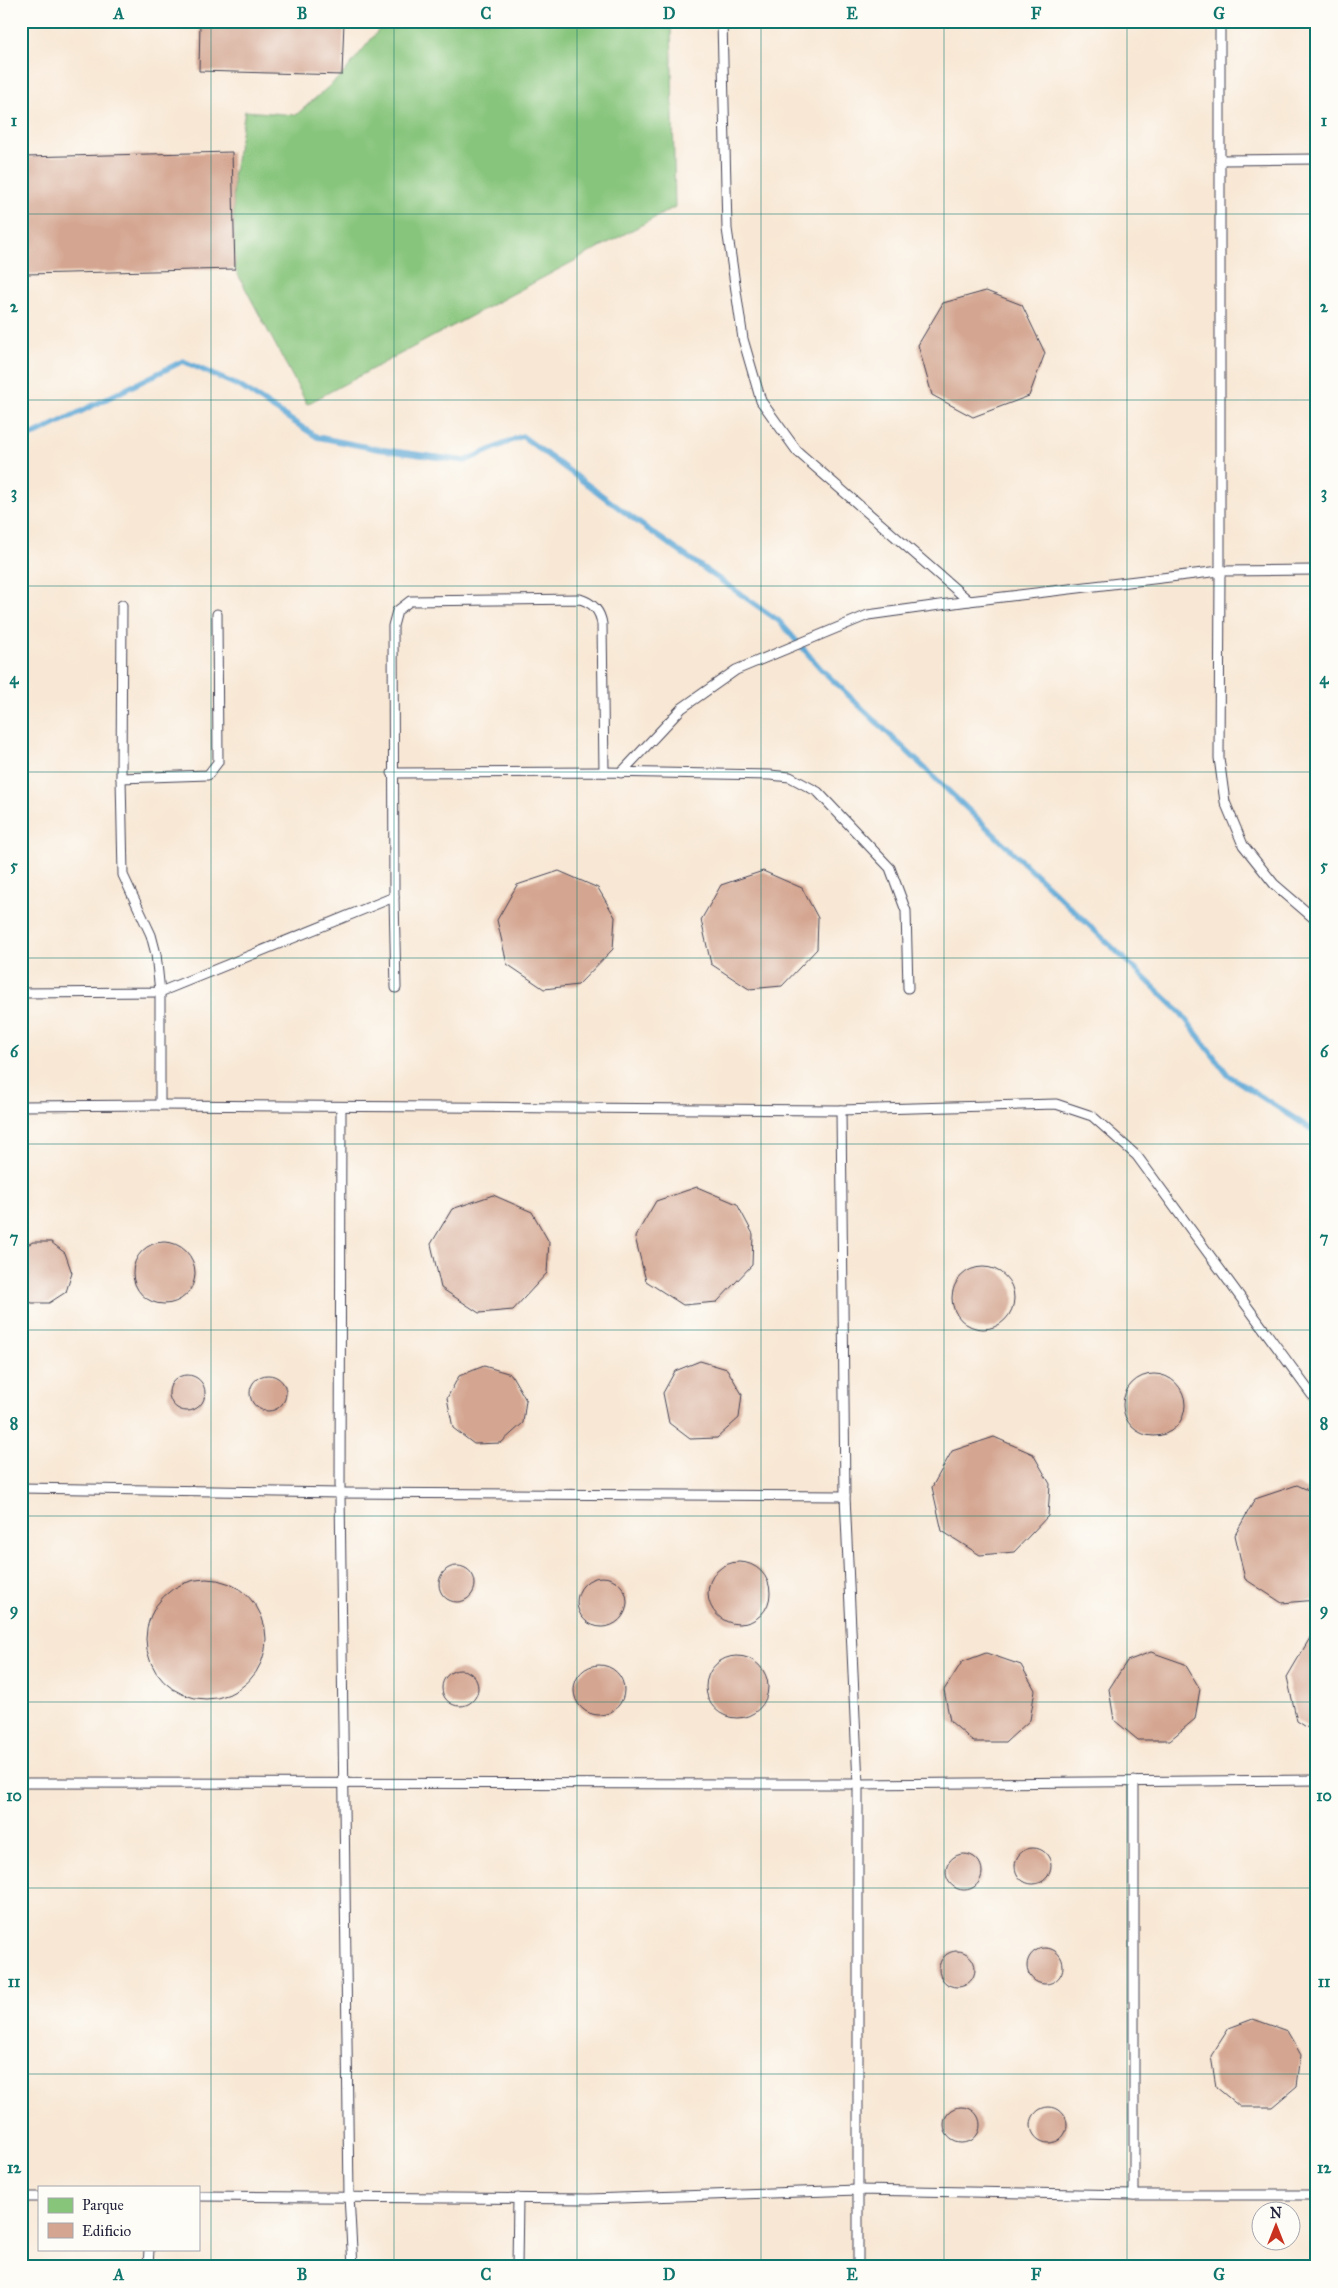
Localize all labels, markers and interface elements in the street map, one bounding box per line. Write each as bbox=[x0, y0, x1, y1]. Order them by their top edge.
text: A bbox=[113, 4, 125, 23]
text: B bbox=[297, 4, 307, 23]
text: C bbox=[481, 4, 492, 23]
text: D bbox=[663, 4, 676, 23]
text: E bbox=[846, 4, 858, 23]
text: F bbox=[1031, 4, 1042, 23]
text: G bbox=[1213, 4, 1225, 23]
text: 1 bbox=[11, 111, 18, 130]
text: 1 bbox=[1321, 111, 1328, 130]
text: 2 bbox=[10, 297, 19, 316]
text: 2 bbox=[1320, 297, 1329, 316]
text: 3 bbox=[11, 483, 17, 503]
text: 3 bbox=[1321, 483, 1327, 503]
text: 4 bbox=[10, 669, 20, 689]
text: 4 bbox=[1320, 669, 1330, 689]
text: 5 bbox=[10, 856, 18, 875]
text: 5 bbox=[1320, 856, 1328, 875]
text: 6 bbox=[10, 1042, 19, 1061]
text: 6 bbox=[1320, 1042, 1329, 1061]
text: 7 bbox=[10, 1228, 19, 1247]
text: 7 bbox=[1320, 1228, 1329, 1247]
text: 8 bbox=[10, 1414, 18, 1433]
text: 8 bbox=[1320, 1414, 1328, 1433]
text: 9 bbox=[10, 1600, 18, 1620]
text: 9 bbox=[1320, 1600, 1328, 1620]
text: 10 bbox=[6, 1786, 22, 1805]
text: 10 bbox=[1316, 1786, 1332, 1805]
text: 11 bbox=[8, 1972, 21, 1991]
text: 11 bbox=[1318, 1972, 1331, 1991]
text: 12 bbox=[7, 2158, 22, 2177]
text: 12 bbox=[1317, 2158, 1332, 2177]
legend bbox=[38, 2186, 200, 2250]
text: Parque bbox=[82, 2196, 124, 2215]
north arrow bbox=[1250, 2200, 1300, 2250]
text: N bbox=[1270, 2205, 1282, 2222]
text: Edificio bbox=[82, 2222, 131, 2240]
text: A bbox=[113, 2265, 125, 2284]
text: B bbox=[297, 2265, 307, 2284]
text: C bbox=[481, 2265, 492, 2284]
text: D bbox=[663, 2265, 676, 2284]
text: E bbox=[846, 2265, 858, 2284]
text: F bbox=[1031, 2265, 1042, 2284]
text: G bbox=[1213, 2265, 1225, 2284]

